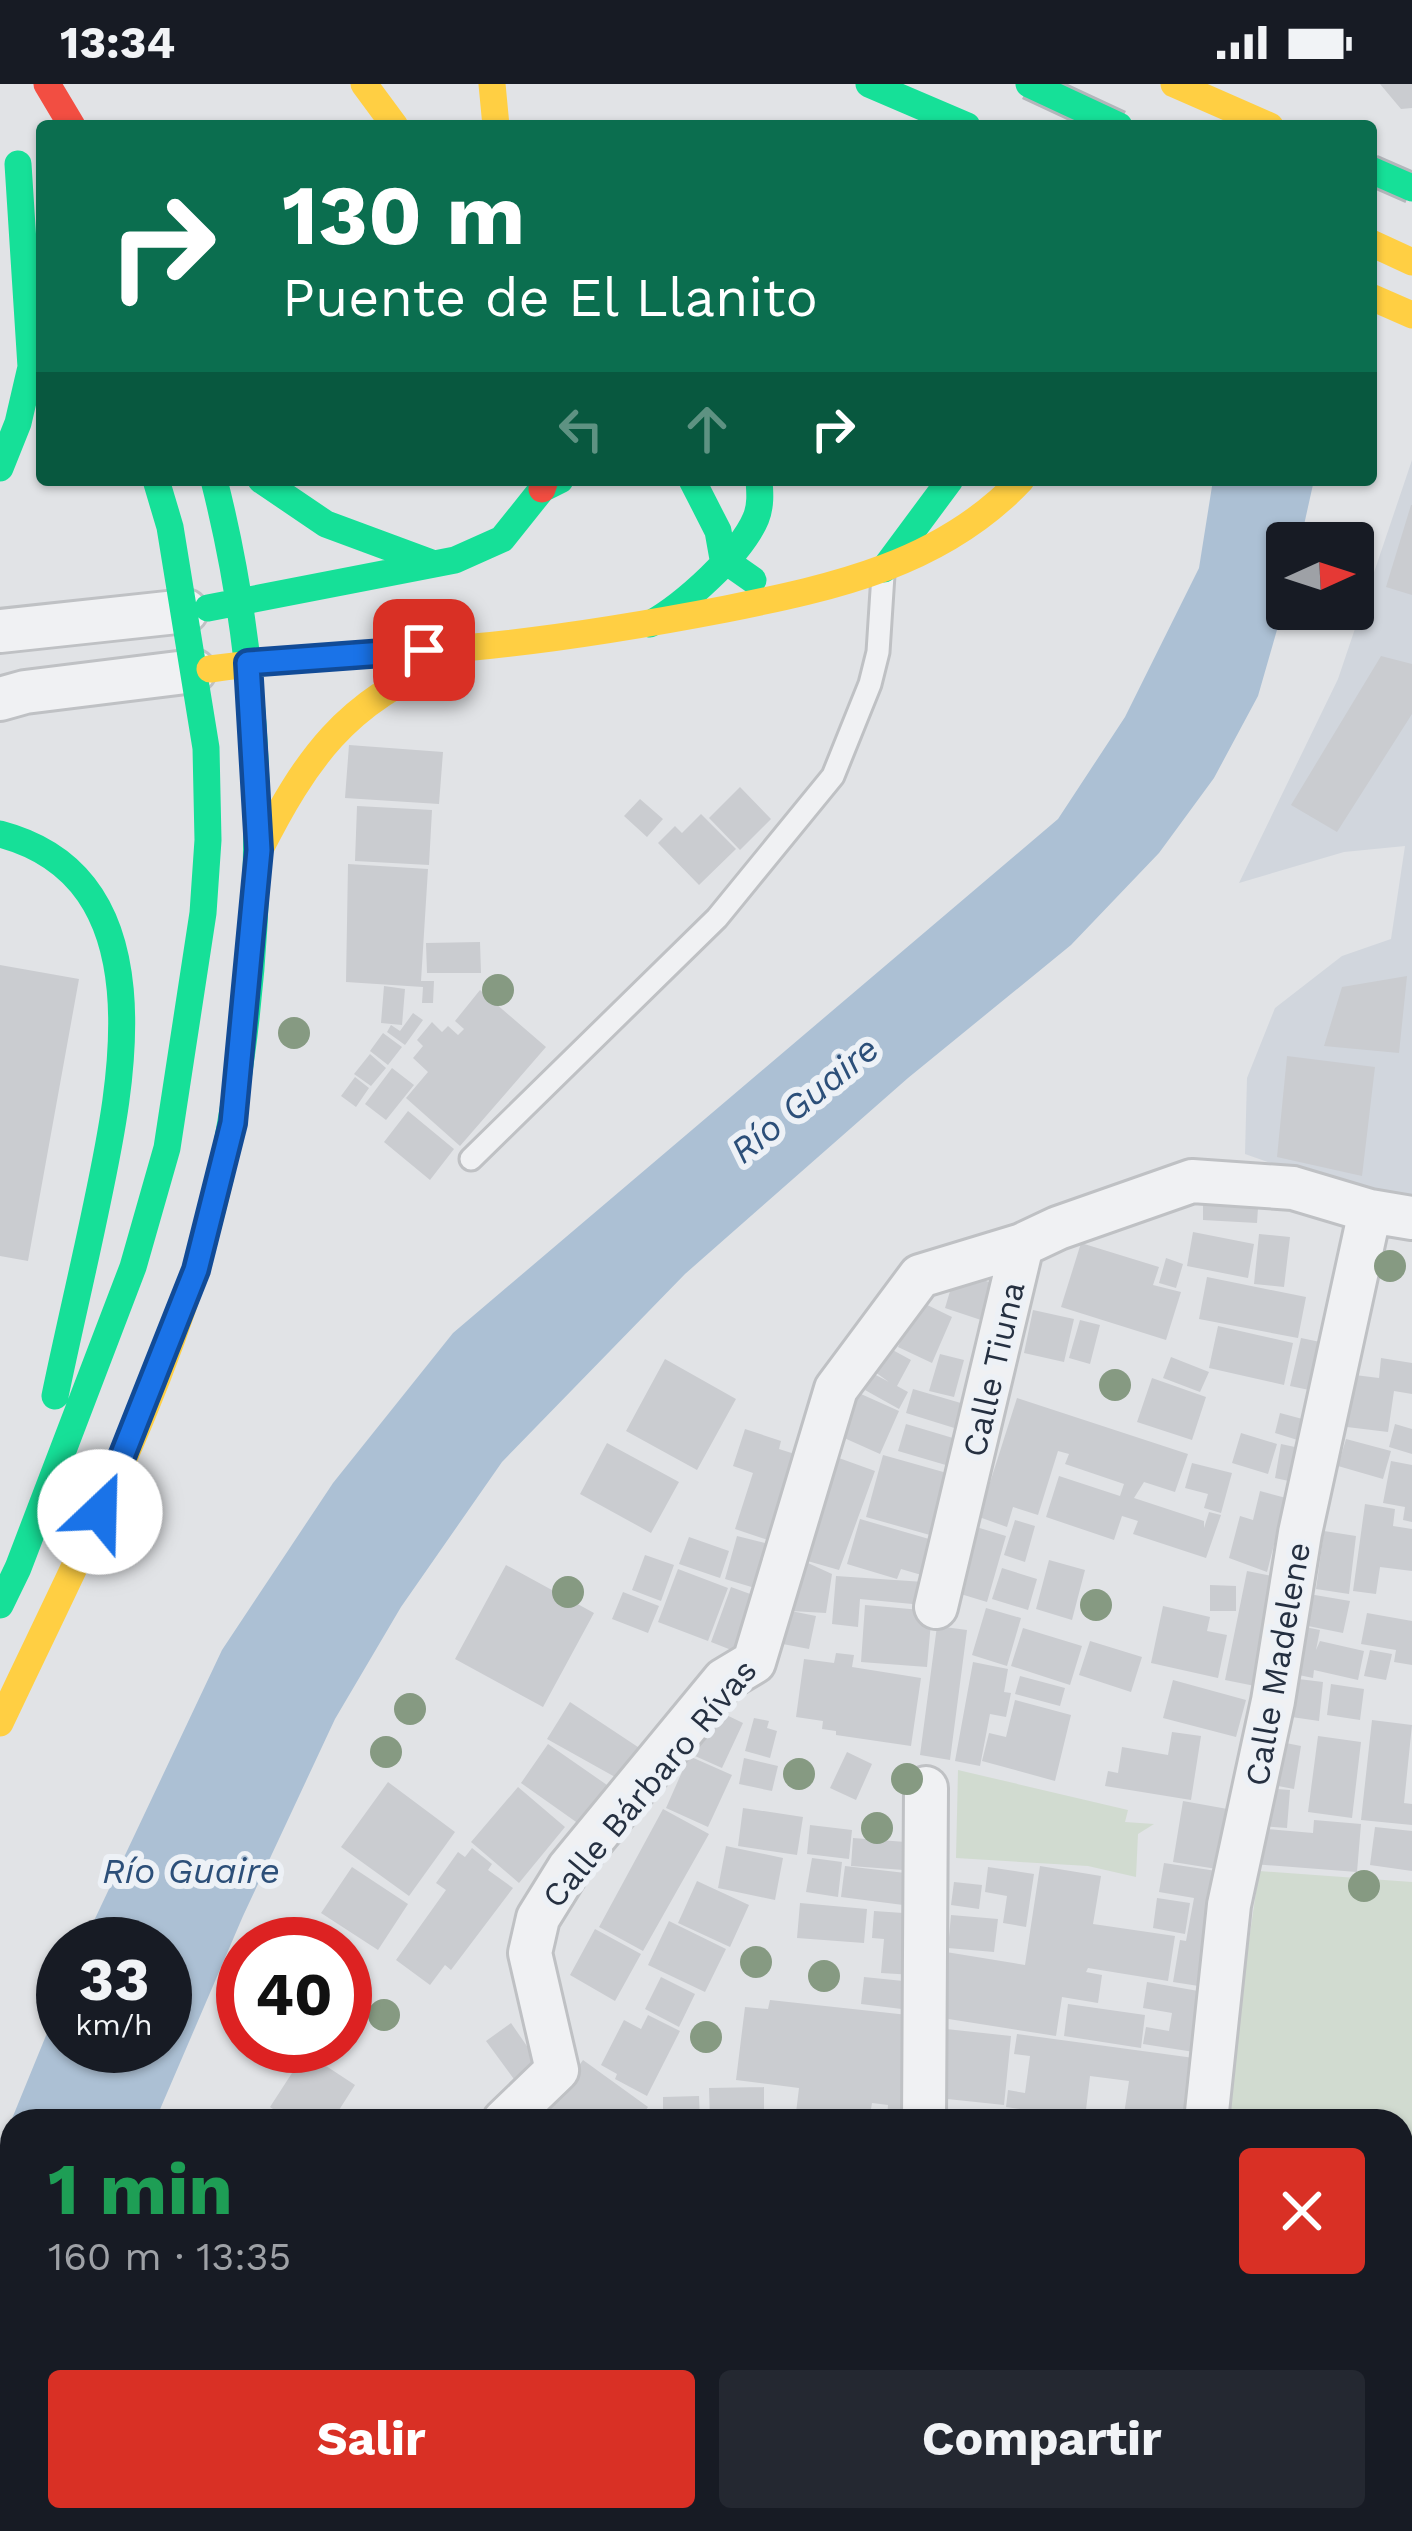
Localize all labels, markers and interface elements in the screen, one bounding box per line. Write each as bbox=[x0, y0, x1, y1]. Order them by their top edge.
text: 13:34 bbox=[60, 16, 175, 69]
text: 130 m bbox=[282, 166, 525, 264]
icon: right bbox=[84, 168, 240, 324]
text: Puente de El Llanito bbox=[282, 266, 818, 329]
icon: left bbox=[548, 396, 614, 462]
icon: ahead bbox=[674, 396, 740, 462]
icon: right bbox=[800, 396, 866, 462]
north arrow bbox=[1266, 522, 1374, 630]
map controls bbox=[1266, 522, 1374, 630]
pin bbox=[373, 599, 475, 701]
icon: arrive bbox=[391, 617, 457, 683]
water label: Río Guaire bbox=[722, 1027, 887, 1172]
street label: Calle Tiuna bbox=[954, 1278, 1033, 1460]
position arrow bbox=[37, 1449, 163, 1575]
street label: Calle Madelene bbox=[1237, 1539, 1318, 1789]
street label: Calle Bárbaro Rívas bbox=[534, 1651, 765, 1915]
water label: Río Guaire bbox=[102, 1850, 280, 1892]
speed limit sign: 40 bbox=[216, 1917, 372, 2073]
text: 33 bbox=[78, 1944, 150, 2015]
text: km/h bbox=[75, 2007, 153, 2042]
text: 1 min bbox=[48, 2147, 233, 2231]
button: close bbox=[1239, 2148, 1365, 2274]
text: 160 m · 13:35 bbox=[48, 2234, 291, 2279]
button: Salir bbox=[48, 2370, 695, 2508]
button: Compartir bbox=[719, 2370, 1365, 2508]

